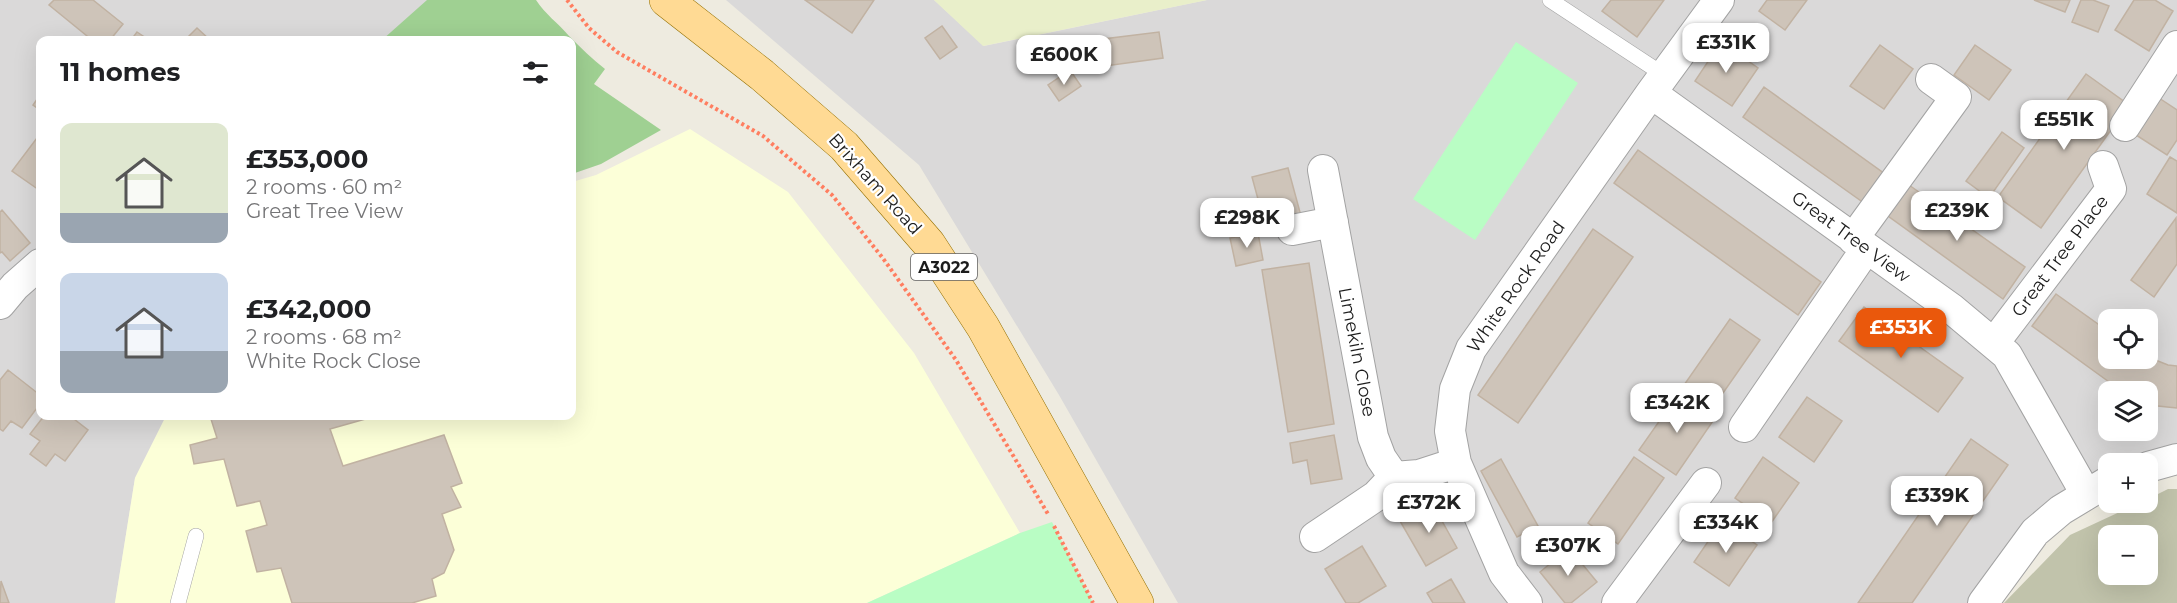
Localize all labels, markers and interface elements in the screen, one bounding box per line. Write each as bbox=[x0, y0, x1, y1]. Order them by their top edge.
pin: £331K bbox=[1684, 23, 1768, 74]
text: £331K bbox=[1696, 30, 1756, 54]
pin: £600K bbox=[1022, 35, 1106, 86]
text: £600K bbox=[1030, 42, 1098, 66]
text: 11 homes bbox=[60, 56, 180, 88]
icon: filters bbox=[519, 56, 552, 89]
pin: £551K bbox=[2022, 100, 2106, 151]
text: £551K bbox=[2034, 107, 2094, 131]
street label: Brixham Road bbox=[824, 129, 926, 239]
text: £353,000 bbox=[246, 143, 368, 175]
icon: home bbox=[108, 147, 180, 219]
text: 2 rooms · 60 m² bbox=[246, 175, 402, 199]
street label: Great Tree View bbox=[1787, 187, 1915, 288]
pin: £239K bbox=[1915, 191, 1999, 242]
street label: Great Tree Place bbox=[2007, 191, 2113, 321]
pin: £298K bbox=[1205, 198, 1289, 249]
text: £239K bbox=[1925, 198, 1989, 222]
text: Great Tree View bbox=[246, 199, 403, 223]
text: £298K bbox=[1214, 205, 1280, 229]
street label: White Rock Road bbox=[1462, 217, 1570, 357]
road number: A3022 bbox=[911, 254, 977, 280]
street label: Limekiln Close bbox=[1334, 285, 1380, 419]
text: £342,000 bbox=[246, 293, 371, 325]
icon: home bbox=[108, 297, 180, 369]
pin: £353K bbox=[1859, 308, 1943, 359]
map controls bbox=[2098, 309, 2158, 585]
button: locate bbox=[2098, 309, 2158, 369]
text: £353K bbox=[1869, 315, 1933, 339]
text: 2 rooms · 68 m² bbox=[246, 325, 402, 349]
text: White Rock Close bbox=[246, 349, 421, 373]
button: layers bbox=[2098, 381, 2158, 441]
pin: £342K bbox=[1635, 383, 1719, 434]
text: £342K bbox=[1644, 390, 1710, 414]
button: + bbox=[2098, 453, 2158, 513]
pin: £339K bbox=[1895, 476, 1979, 527]
pin: £372K bbox=[1387, 483, 1471, 534]
text: £339K bbox=[1905, 483, 1969, 507]
text: £372K bbox=[1397, 490, 1461, 514]
pin: £334K bbox=[1684, 503, 1768, 554]
text: £334K bbox=[1693, 510, 1759, 534]
button: − bbox=[2098, 525, 2158, 585]
pin: £307K bbox=[1526, 526, 1610, 577]
text: £307K bbox=[1535, 533, 1601, 557]

